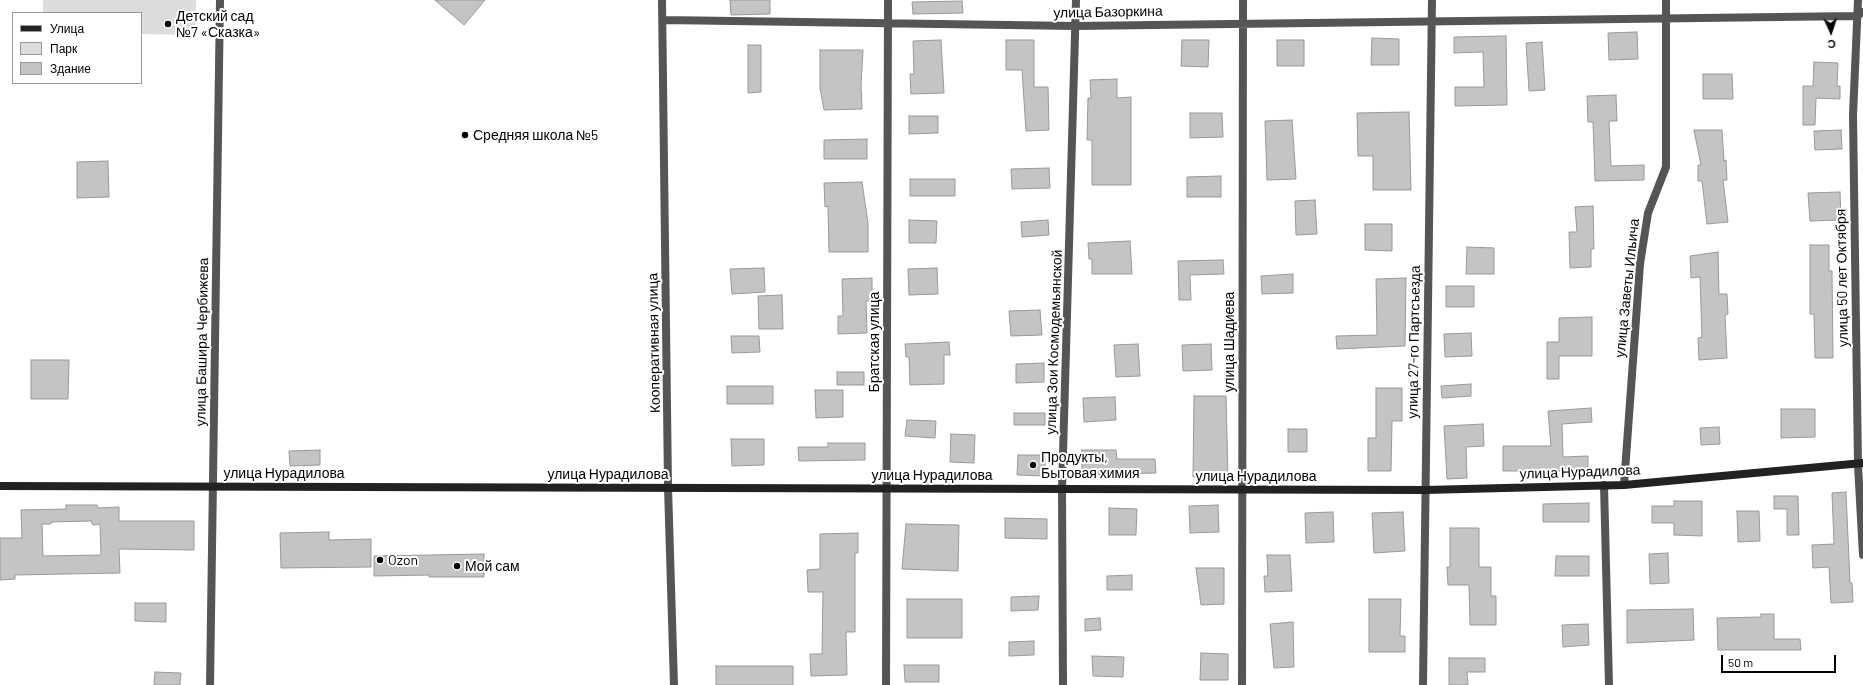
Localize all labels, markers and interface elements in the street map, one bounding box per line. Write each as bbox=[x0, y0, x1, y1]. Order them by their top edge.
street label: улица Базоркина bbox=[1053, 3, 1163, 21]
place label: Детский сад №7 «Сказка» bbox=[176, 8, 260, 40]
legend bbox=[12, 12, 142, 84]
north arrow bbox=[1811, 12, 1851, 52]
marker: Детский сад №7 «Сказка» bbox=[163, 19, 173, 29]
text: Улица bbox=[50, 21, 84, 35]
text: С bbox=[1827, 38, 1836, 51]
text: Парк bbox=[50, 41, 77, 55]
text: Здание bbox=[50, 61, 91, 75]
place label: Средняя школа №5 bbox=[473, 127, 598, 143]
marker: Средняя школа №5 bbox=[460, 130, 470, 140]
street label: улица 50 лет Октября bbox=[1832, 209, 1852, 347]
street label: улица Заветы Ильича bbox=[1611, 218, 1643, 358]
street label: улица Зои Космодемьянской bbox=[1042, 249, 1066, 435]
street label: улица Башира Чербижева bbox=[192, 258, 212, 426]
street label: улица 27-го Партсъезда bbox=[1404, 265, 1424, 419]
street label: Кооперативная улица bbox=[644, 273, 664, 413]
street label: Братская улица bbox=[866, 292, 882, 392]
street label: улица Шадиева bbox=[1221, 292, 1237, 392]
place label: Продукты, Бытовая химия bbox=[1041, 449, 1140, 482]
marker: Продукты, Бытовая химия bbox=[1028, 460, 1038, 470]
street label: улица Нурадилова bbox=[1519, 461, 1641, 483]
street label: улица Нурадилова bbox=[224, 465, 344, 481]
street label: улица Нурадилова bbox=[548, 466, 668, 482]
street label: улица Нурадилова bbox=[872, 467, 992, 483]
street label: улица Нурадилова bbox=[1196, 468, 1316, 484]
place label: Ozon bbox=[388, 552, 418, 568]
marker: Ozon bbox=[375, 555, 385, 565]
place label: Мой сам bbox=[465, 558, 520, 574]
marker: Мой сам bbox=[452, 561, 462, 571]
scale bar bbox=[1723, 647, 1838, 673]
text: 50 m bbox=[1728, 655, 1753, 669]

